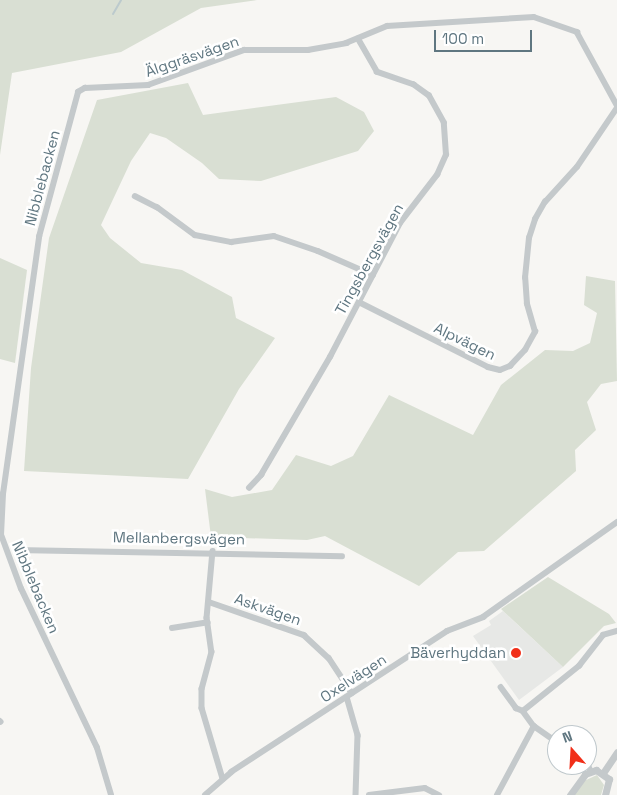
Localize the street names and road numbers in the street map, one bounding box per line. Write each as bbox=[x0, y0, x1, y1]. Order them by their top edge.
street label: Älggräsvägen bbox=[143, 32, 241, 80]
street label: Nibblebacken bbox=[21, 128, 63, 228]
street label: Tingsbergsvägen bbox=[331, 200, 407, 318]
street label: Alpvägen bbox=[431, 318, 499, 364]
street label: Mellanbergsvägen bbox=[113, 528, 245, 548]
street label: Nibblebacken bbox=[9, 538, 63, 636]
street label: Askvägen bbox=[232, 589, 304, 629]
street label: Oxelvägen bbox=[317, 650, 389, 706]

